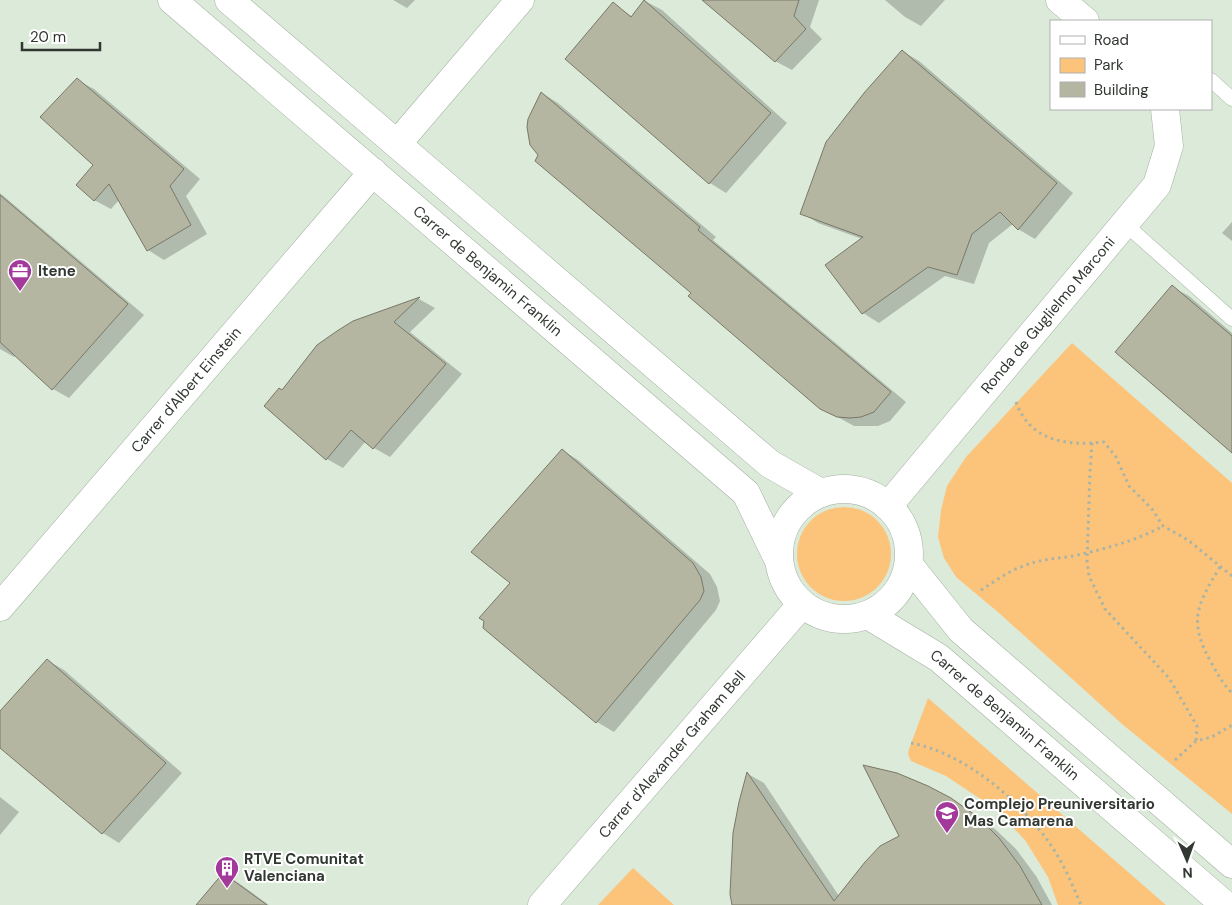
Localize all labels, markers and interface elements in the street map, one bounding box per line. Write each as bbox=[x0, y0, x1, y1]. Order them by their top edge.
scale bar bbox=[22, 20, 100, 52]
legend bbox=[1050, 20, 1212, 110]
text: 20 m bbox=[30, 27, 66, 47]
text: Road bbox=[1094, 30, 1129, 50]
text: Park bbox=[1094, 55, 1124, 75]
text: Building bbox=[1094, 80, 1149, 100]
street label: Carrer de Benjamin Franklin bbox=[409, 201, 567, 341]
street label: Ronda de Guglielmo Marconi bbox=[976, 233, 1119, 398]
office icon: Itene bbox=[7, 258, 33, 292]
place label: Itene bbox=[38, 261, 76, 281]
street label: Carrer d'Albert Einstein bbox=[127, 323, 246, 457]
street label: Carrer de Benjamin Franklin bbox=[927, 645, 1084, 785]
street label: Carrer d'Alexander Graham Bell bbox=[594, 666, 750, 843]
place label: Complejo Preuniversitario Mas Camarena bbox=[964, 794, 1155, 831]
school or university icon: Complejo Preuniversitario Mas Camarena bbox=[934, 800, 960, 834]
north arrow bbox=[1162, 835, 1212, 885]
place label: RTVE Comunitat Valenciana bbox=[244, 849, 364, 886]
building icon: RTVE Comunitat Valenciana bbox=[214, 855, 240, 889]
text: N bbox=[1182, 864, 1193, 882]

